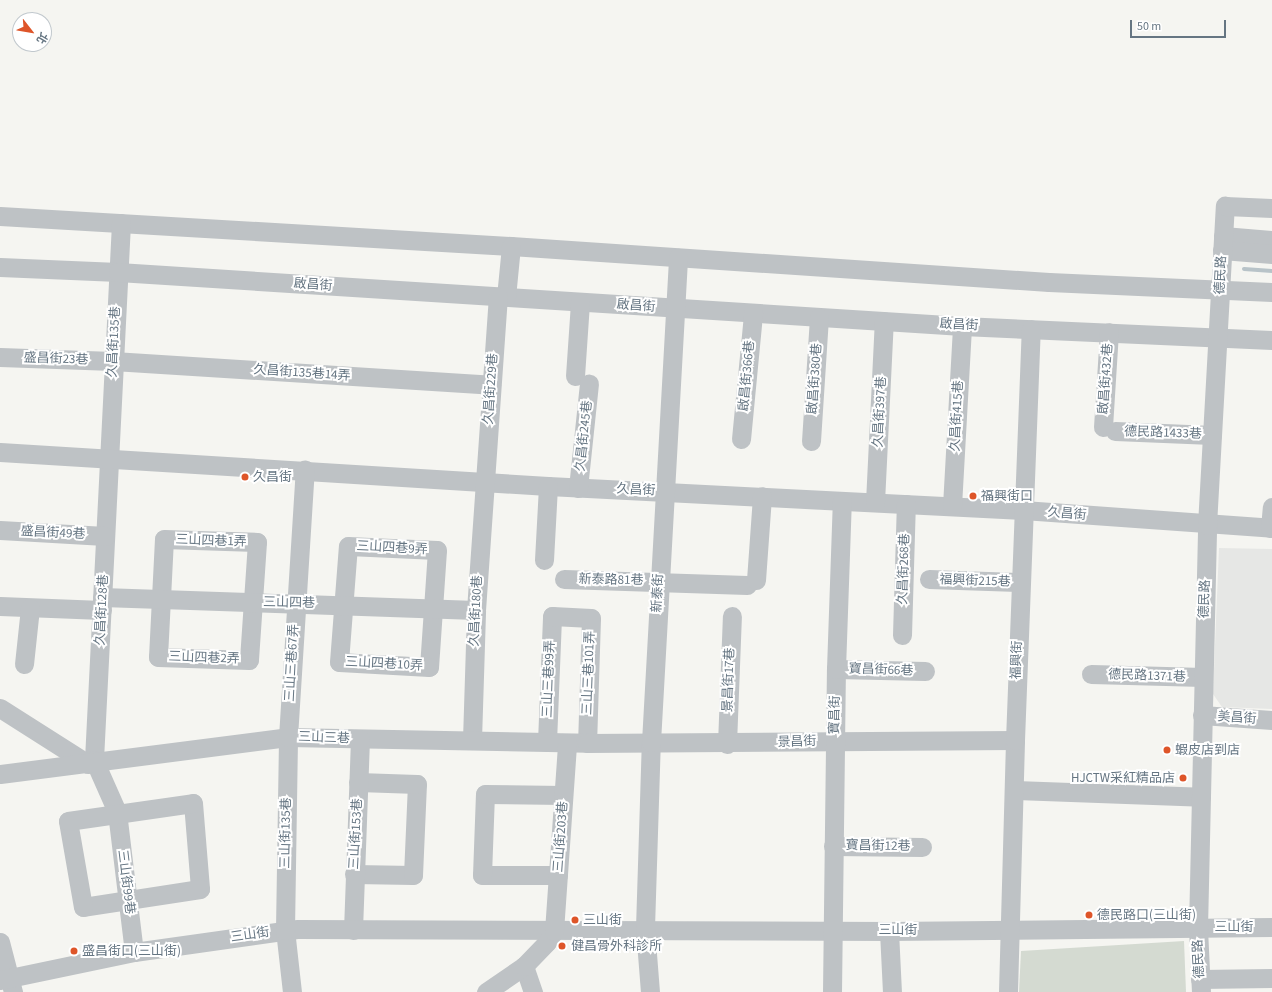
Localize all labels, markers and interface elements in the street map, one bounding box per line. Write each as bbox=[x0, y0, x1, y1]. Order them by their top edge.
north arrow bbox=[12, 12, 52, 52]
scale bar bbox=[1132, 12, 1228, 38]
text: 50 m bbox=[1137, 18, 1161, 35]
text: 北 bbox=[33, 29, 51, 47]
street label: 德民路 bbox=[1212, 255, 1230, 295]
street label: 啟昌街 bbox=[293, 276, 333, 294]
street label: 啟昌街 bbox=[616, 297, 656, 315]
street label: 久昌街135巷 bbox=[104, 306, 124, 378]
street label: 啟昌街 bbox=[939, 316, 979, 334]
street label: 啟昌街366巷 bbox=[736, 340, 758, 412]
street label: 啟昌街380巷 bbox=[805, 343, 825, 415]
street label: 啟昌街432巷 bbox=[1096, 343, 1116, 415]
street label: 盛昌街23巷 bbox=[23, 350, 89, 368]
street label: 久昌街229巷 bbox=[481, 353, 501, 425]
street label: 久昌街135巷14弄 bbox=[253, 362, 351, 384]
street label: 久昌街397巷 bbox=[870, 376, 890, 448]
street label: 久昌街415巷 bbox=[947, 380, 967, 452]
street label: 久昌街245巷 bbox=[573, 400, 595, 472]
street label: 德民路1433巷 bbox=[1124, 424, 1202, 442]
place label: 久昌街 bbox=[253, 469, 292, 485]
marker: 久昌街 bbox=[240, 472, 250, 482]
street label: 久昌街 bbox=[616, 481, 656, 499]
place label: 福興街口 bbox=[981, 488, 1033, 504]
marker: 福興街口 bbox=[968, 491, 978, 501]
street label: 久昌街 bbox=[1047, 505, 1087, 523]
street label: 盛昌街49巷 bbox=[20, 524, 86, 542]
street label: 三山四巷1弄 bbox=[175, 532, 247, 550]
street label: 久昌街268巷 bbox=[895, 533, 913, 605]
street label: 三山四巷9弄 bbox=[356, 538, 428, 558]
street label: 新泰路81巷 bbox=[578, 572, 644, 588]
street label: 福興街215巷 bbox=[939, 572, 1011, 590]
street label: 新泰街 bbox=[649, 573, 667, 613]
street label: 久昌街128巷 bbox=[92, 574, 112, 646]
street label: 久昌街180巷 bbox=[466, 575, 486, 647]
street label: 德民路 bbox=[1197, 579, 1213, 619]
street label: 三山四巷 bbox=[263, 595, 315, 611]
street label: 三山三巷67弄 bbox=[282, 624, 302, 702]
street label: 三山三巷101弄 bbox=[580, 631, 598, 715]
street label: 三山三巷99弄 bbox=[540, 640, 558, 718]
street label: 福興街 bbox=[1009, 640, 1025, 680]
street label: 景昌街17巷 bbox=[720, 647, 738, 713]
street label: 三山四巷2弄 bbox=[168, 649, 240, 667]
street label: 三山四巷10弄 bbox=[345, 654, 423, 674]
street label: 寶昌街66巷 bbox=[848, 661, 914, 679]
street label: 德民路1371巷 bbox=[1108, 667, 1186, 685]
street label: 寶昌街 bbox=[827, 695, 843, 735]
street label: 美昌街 bbox=[1217, 709, 1257, 727]
street label: 三山三巷 bbox=[298, 729, 350, 747]
street label: 景昌街 bbox=[777, 734, 817, 750]
place label: 蝦皮店到店 bbox=[1175, 742, 1240, 758]
marker: 蝦皮店到店 bbox=[1162, 745, 1172, 755]
place label: HJCTW采紅精品店 bbox=[1071, 770, 1175, 786]
marker: HJCTW采紅精品店 bbox=[1178, 773, 1188, 783]
street label: 三山街135巷 bbox=[278, 797, 294, 869]
street label: 三山街153巷 bbox=[346, 798, 366, 870]
street label: 三山街203巷 bbox=[551, 801, 571, 873]
street label: 寶昌街12巷 bbox=[845, 838, 911, 854]
street label: 三山街99巷 bbox=[114, 849, 138, 915]
place label: 德民路口(三山街) bbox=[1097, 907, 1196, 923]
marker: 德民路口(三山街) bbox=[1084, 910, 1094, 920]
place label: 三山街 bbox=[583, 912, 622, 928]
marker: 三山街 bbox=[570, 915, 580, 925]
street label: 三山街 bbox=[1215, 919, 1253, 935]
street label: 三山街 bbox=[879, 922, 917, 938]
street label: 三山街 bbox=[230, 925, 270, 945]
place label: 健昌骨外科診所 bbox=[571, 938, 662, 954]
street label: 德民路 bbox=[1190, 939, 1208, 979]
marker: 健昌骨外科診所 bbox=[556, 940, 568, 952]
place label: 盛昌街口(三山街) bbox=[82, 943, 181, 959]
marker: 盛昌街口(三山街) bbox=[69, 946, 79, 956]

